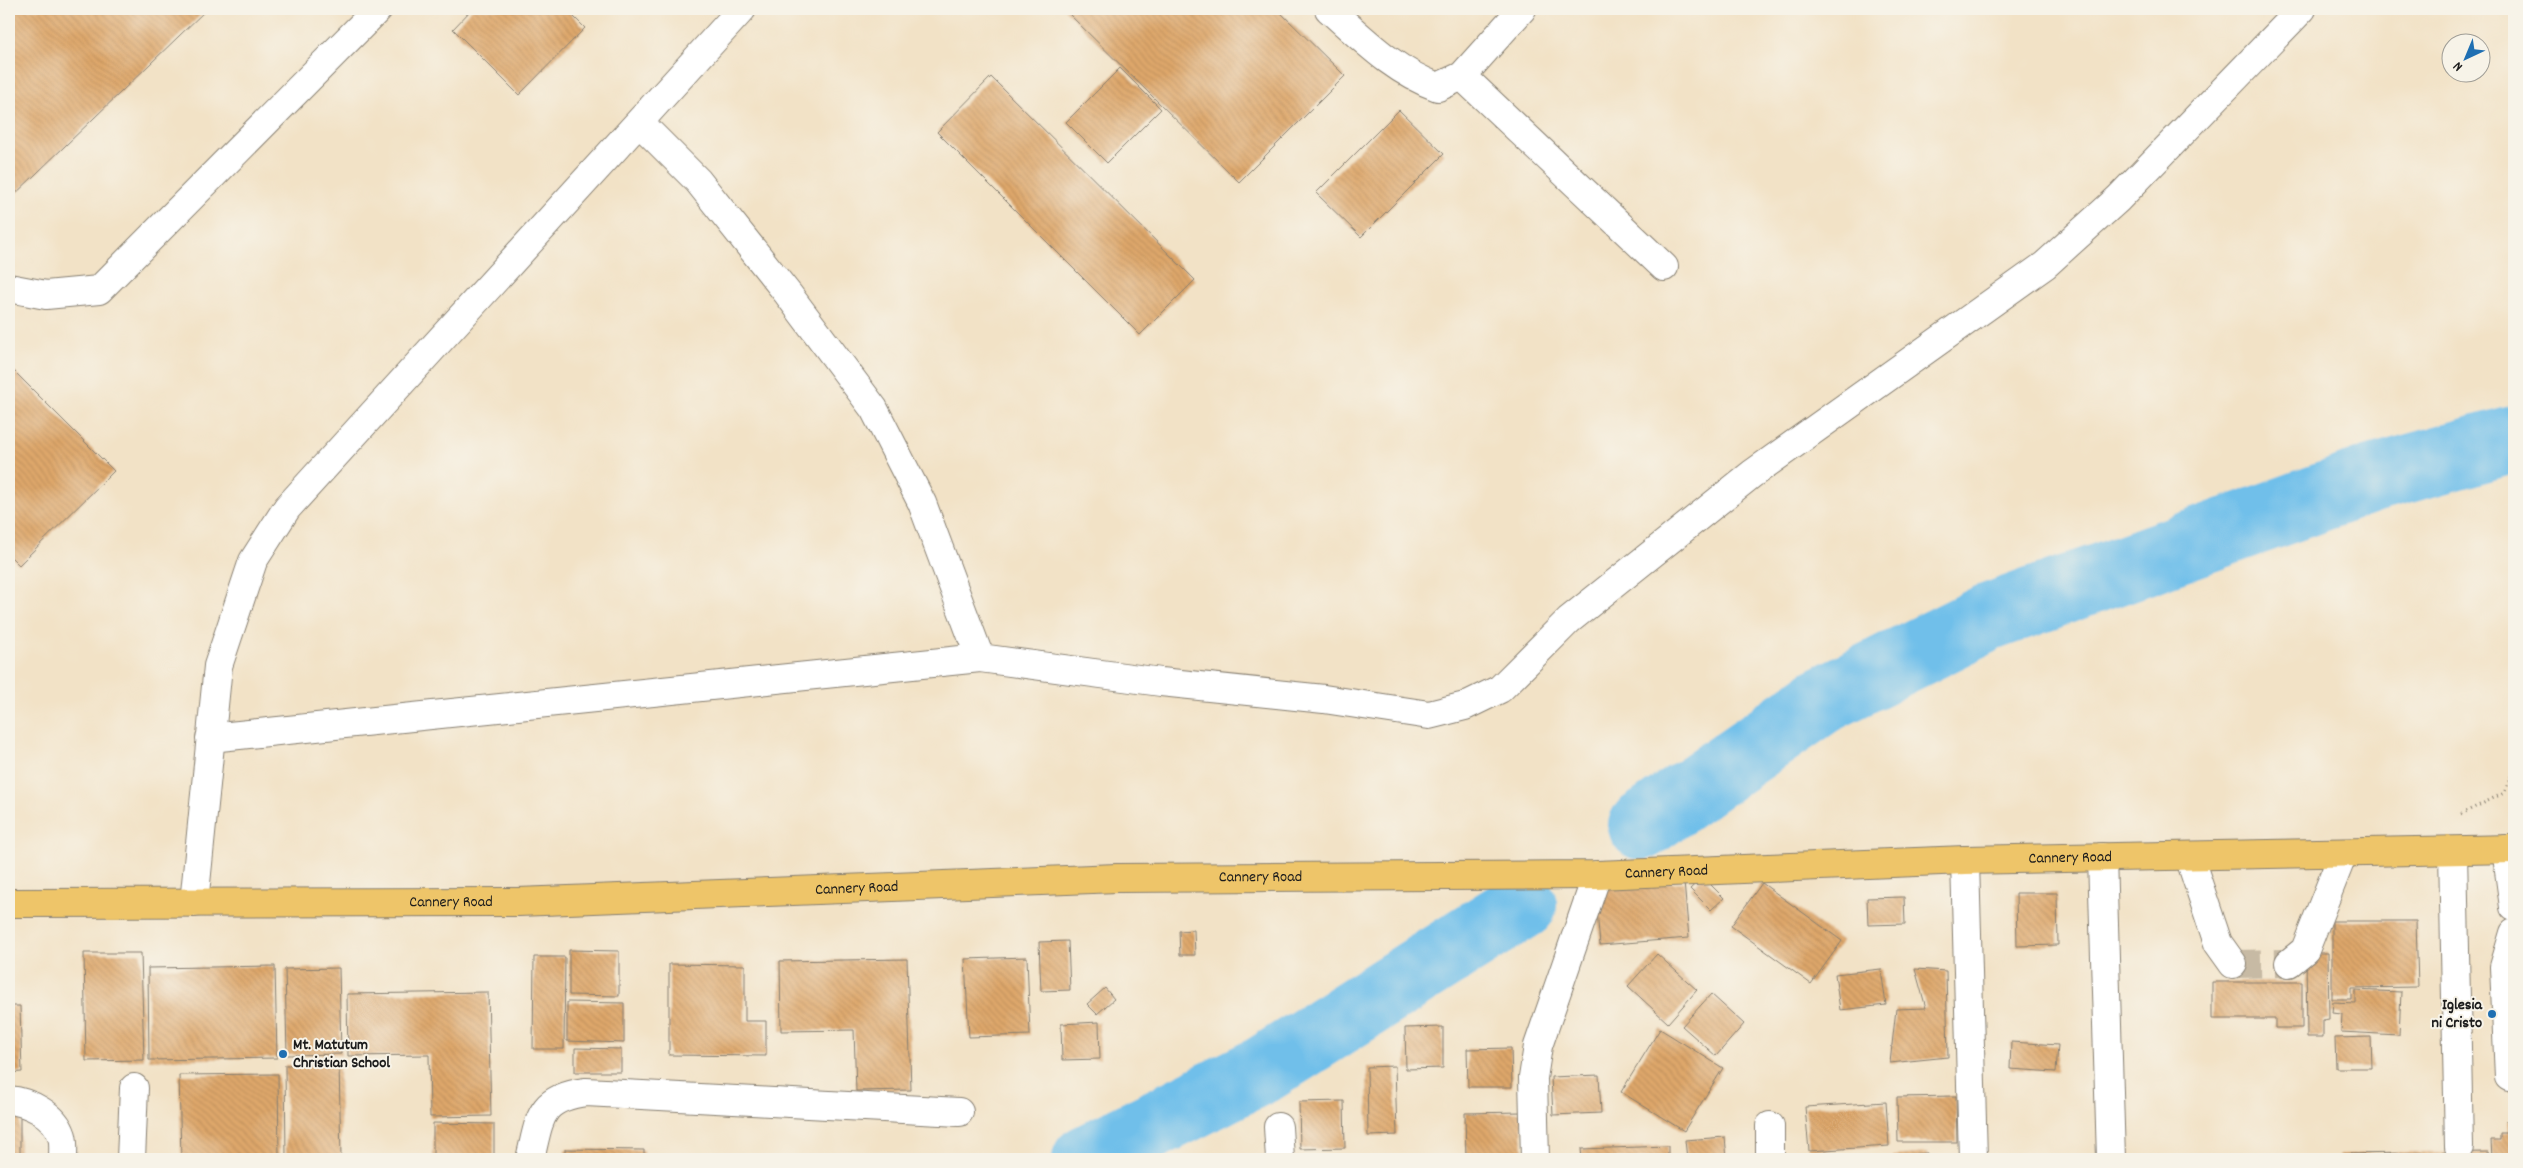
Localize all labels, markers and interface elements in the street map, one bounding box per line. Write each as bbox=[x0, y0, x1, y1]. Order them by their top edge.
north arrow bbox=[2440, 32, 2490, 82]
text: N bbox=[2449, 56, 2468, 76]
street label: Cannery Road bbox=[2028, 846, 2112, 870]
street label: Cannery Road bbox=[1624, 859, 1709, 885]
street label: Cannery Road bbox=[1219, 865, 1302, 889]
street label: Cannery Road bbox=[815, 875, 899, 902]
street label: Cannery Road bbox=[409, 891, 493, 914]
place label: Iglesia ni Cristo bbox=[2431, 994, 2483, 1035]
marker: Iglesia ni Cristo bbox=[2486, 1008, 2498, 1020]
place label: Mt. Matutum Christian School bbox=[293, 1034, 390, 1075]
marker: Mt. Matutum Christian School bbox=[277, 1048, 289, 1060]

